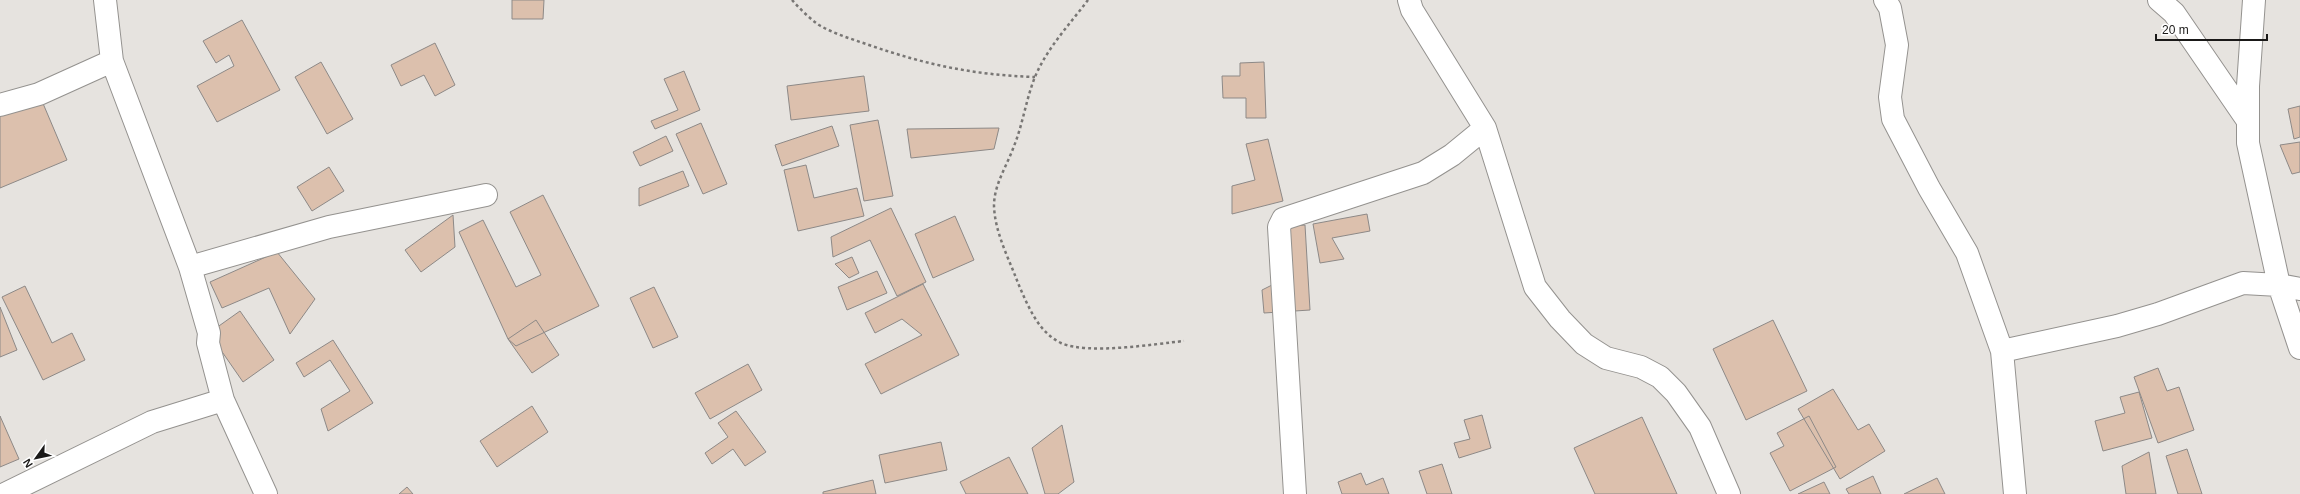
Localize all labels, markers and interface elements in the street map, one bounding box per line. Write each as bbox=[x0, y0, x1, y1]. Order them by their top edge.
scale bar bbox=[2156, 16, 2267, 42]
text: 20 m bbox=[2162, 23, 2189, 37]
north arrow bbox=[16, 438, 56, 478]
text: N bbox=[20, 457, 35, 470]

